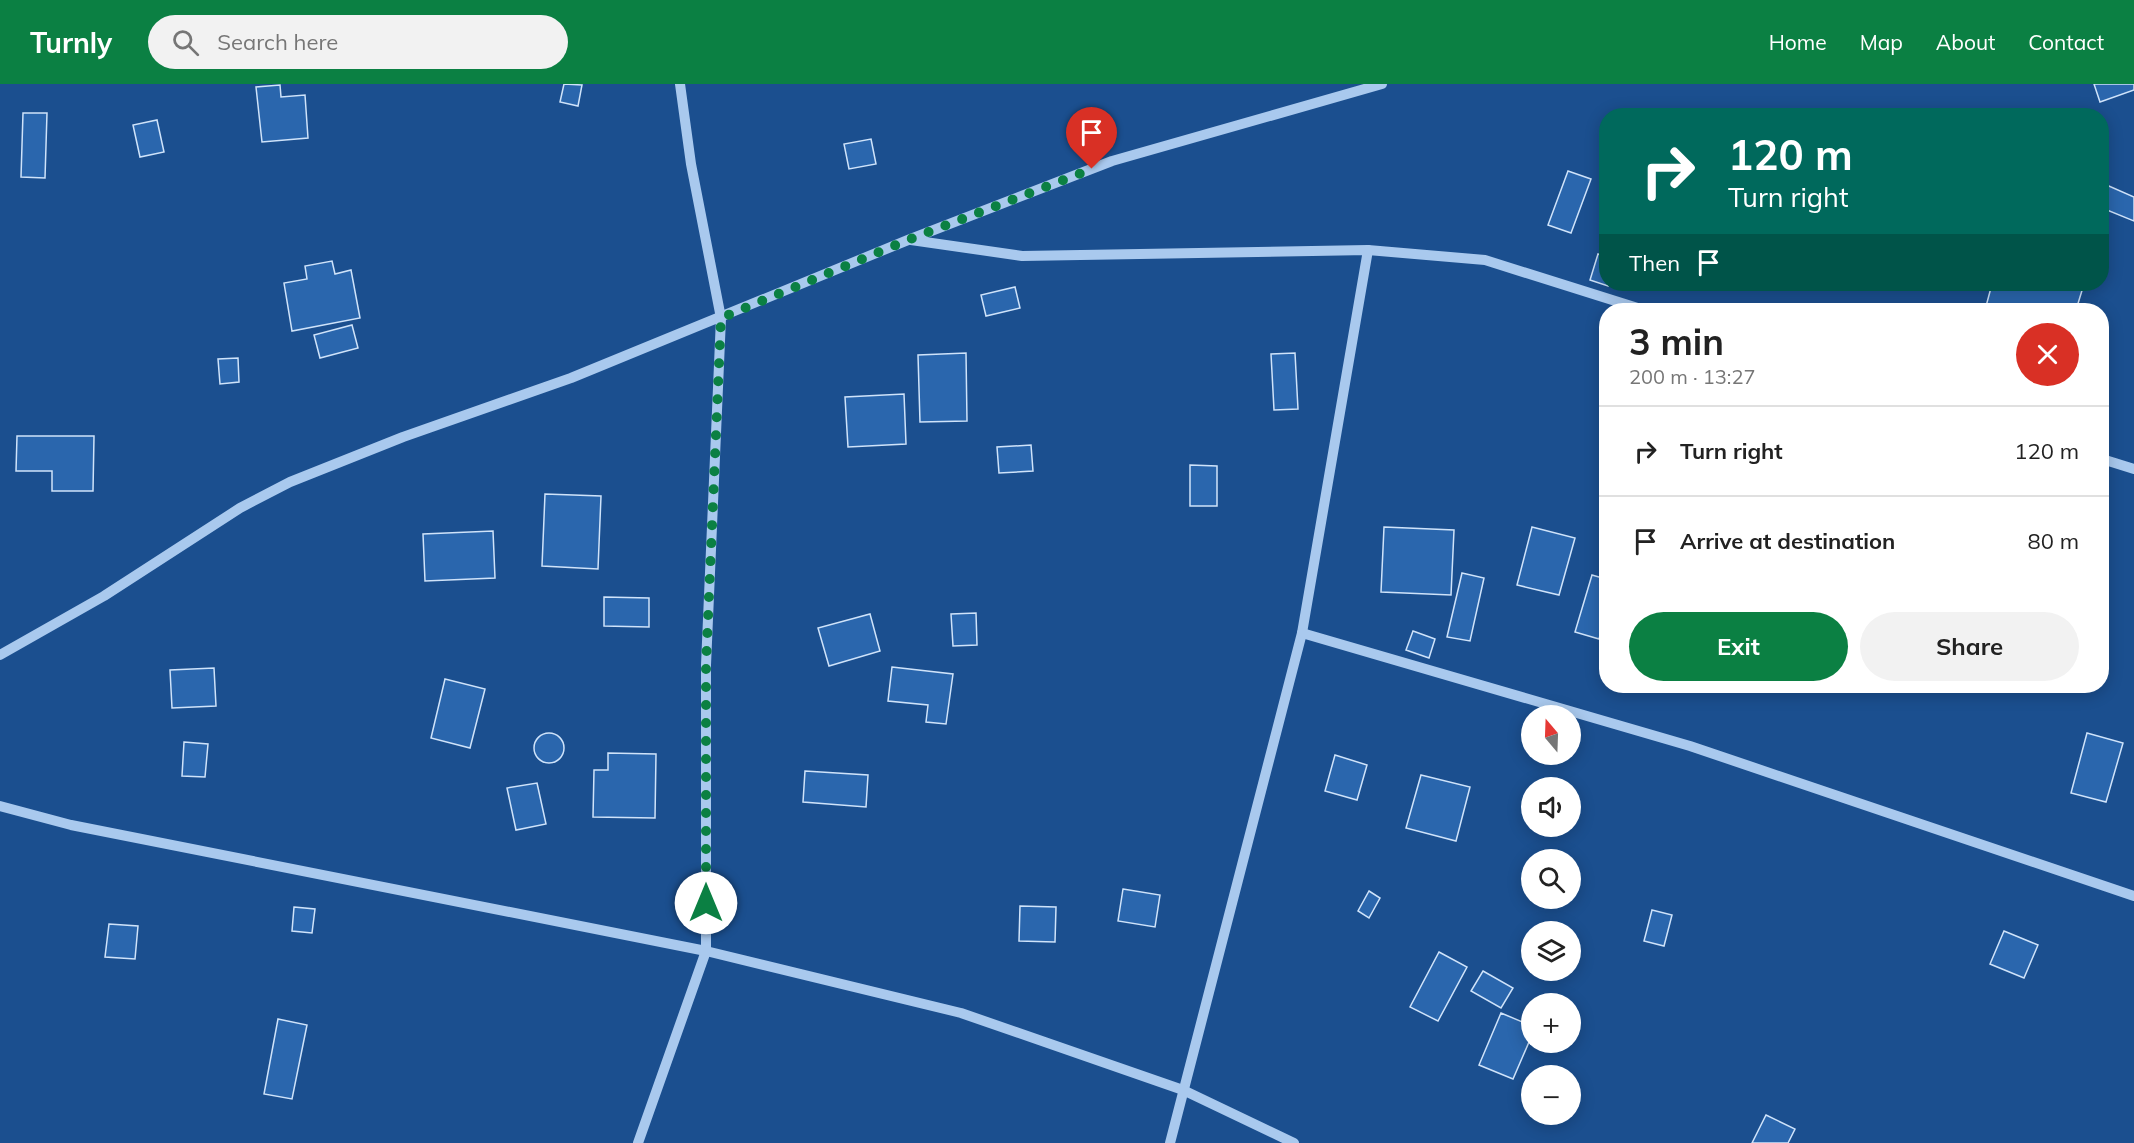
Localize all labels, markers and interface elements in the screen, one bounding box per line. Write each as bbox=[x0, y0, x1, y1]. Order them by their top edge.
search box bbox=[148, 15, 568, 69]
text: Turnly bbox=[30, 25, 112, 60]
icon: search bbox=[169, 26, 202, 59]
text: Search here bbox=[217, 28, 338, 56]
text: Home bbox=[1769, 29, 1827, 55]
text: Map bbox=[1860, 29, 1903, 55]
text: About bbox=[1936, 29, 1995, 55]
text: Contact bbox=[2028, 29, 2104, 55]
pin bbox=[1066, 107, 1117, 169]
icon: arrive bbox=[1075, 116, 1108, 149]
text: 120 m bbox=[1728, 128, 1853, 181]
icon: right bbox=[1629, 132, 1707, 210]
text: Turn right bbox=[1728, 180, 1848, 214]
icon: arrive bbox=[1692, 246, 1725, 279]
text: Then bbox=[1629, 249, 1680, 277]
text: 3 min bbox=[1629, 319, 1724, 364]
button: close bbox=[2016, 323, 2079, 386]
text: 200 m · 13:27 bbox=[1629, 364, 1755, 389]
icon: right bbox=[1629, 435, 1662, 468]
text: Turn right bbox=[1680, 437, 1783, 465]
text: 120 m bbox=[2014, 437, 2079, 465]
icon: arrive bbox=[1629, 525, 1662, 558]
text: Arrive at destination bbox=[1680, 527, 1895, 555]
text: 80 m bbox=[2028, 527, 2079, 555]
button: Exit bbox=[1629, 612, 1848, 681]
button: Share bbox=[1860, 612, 2079, 681]
north arrow bbox=[1521, 705, 1581, 765]
map controls bbox=[1521, 705, 1581, 1125]
button: sound bbox=[1521, 777, 1581, 837]
button: search bbox=[1521, 849, 1581, 909]
position arrow bbox=[674, 871, 738, 935]
button: layers bbox=[1521, 921, 1581, 981]
button: + bbox=[1521, 993, 1581, 1053]
button: − bbox=[1521, 1065, 1581, 1125]

